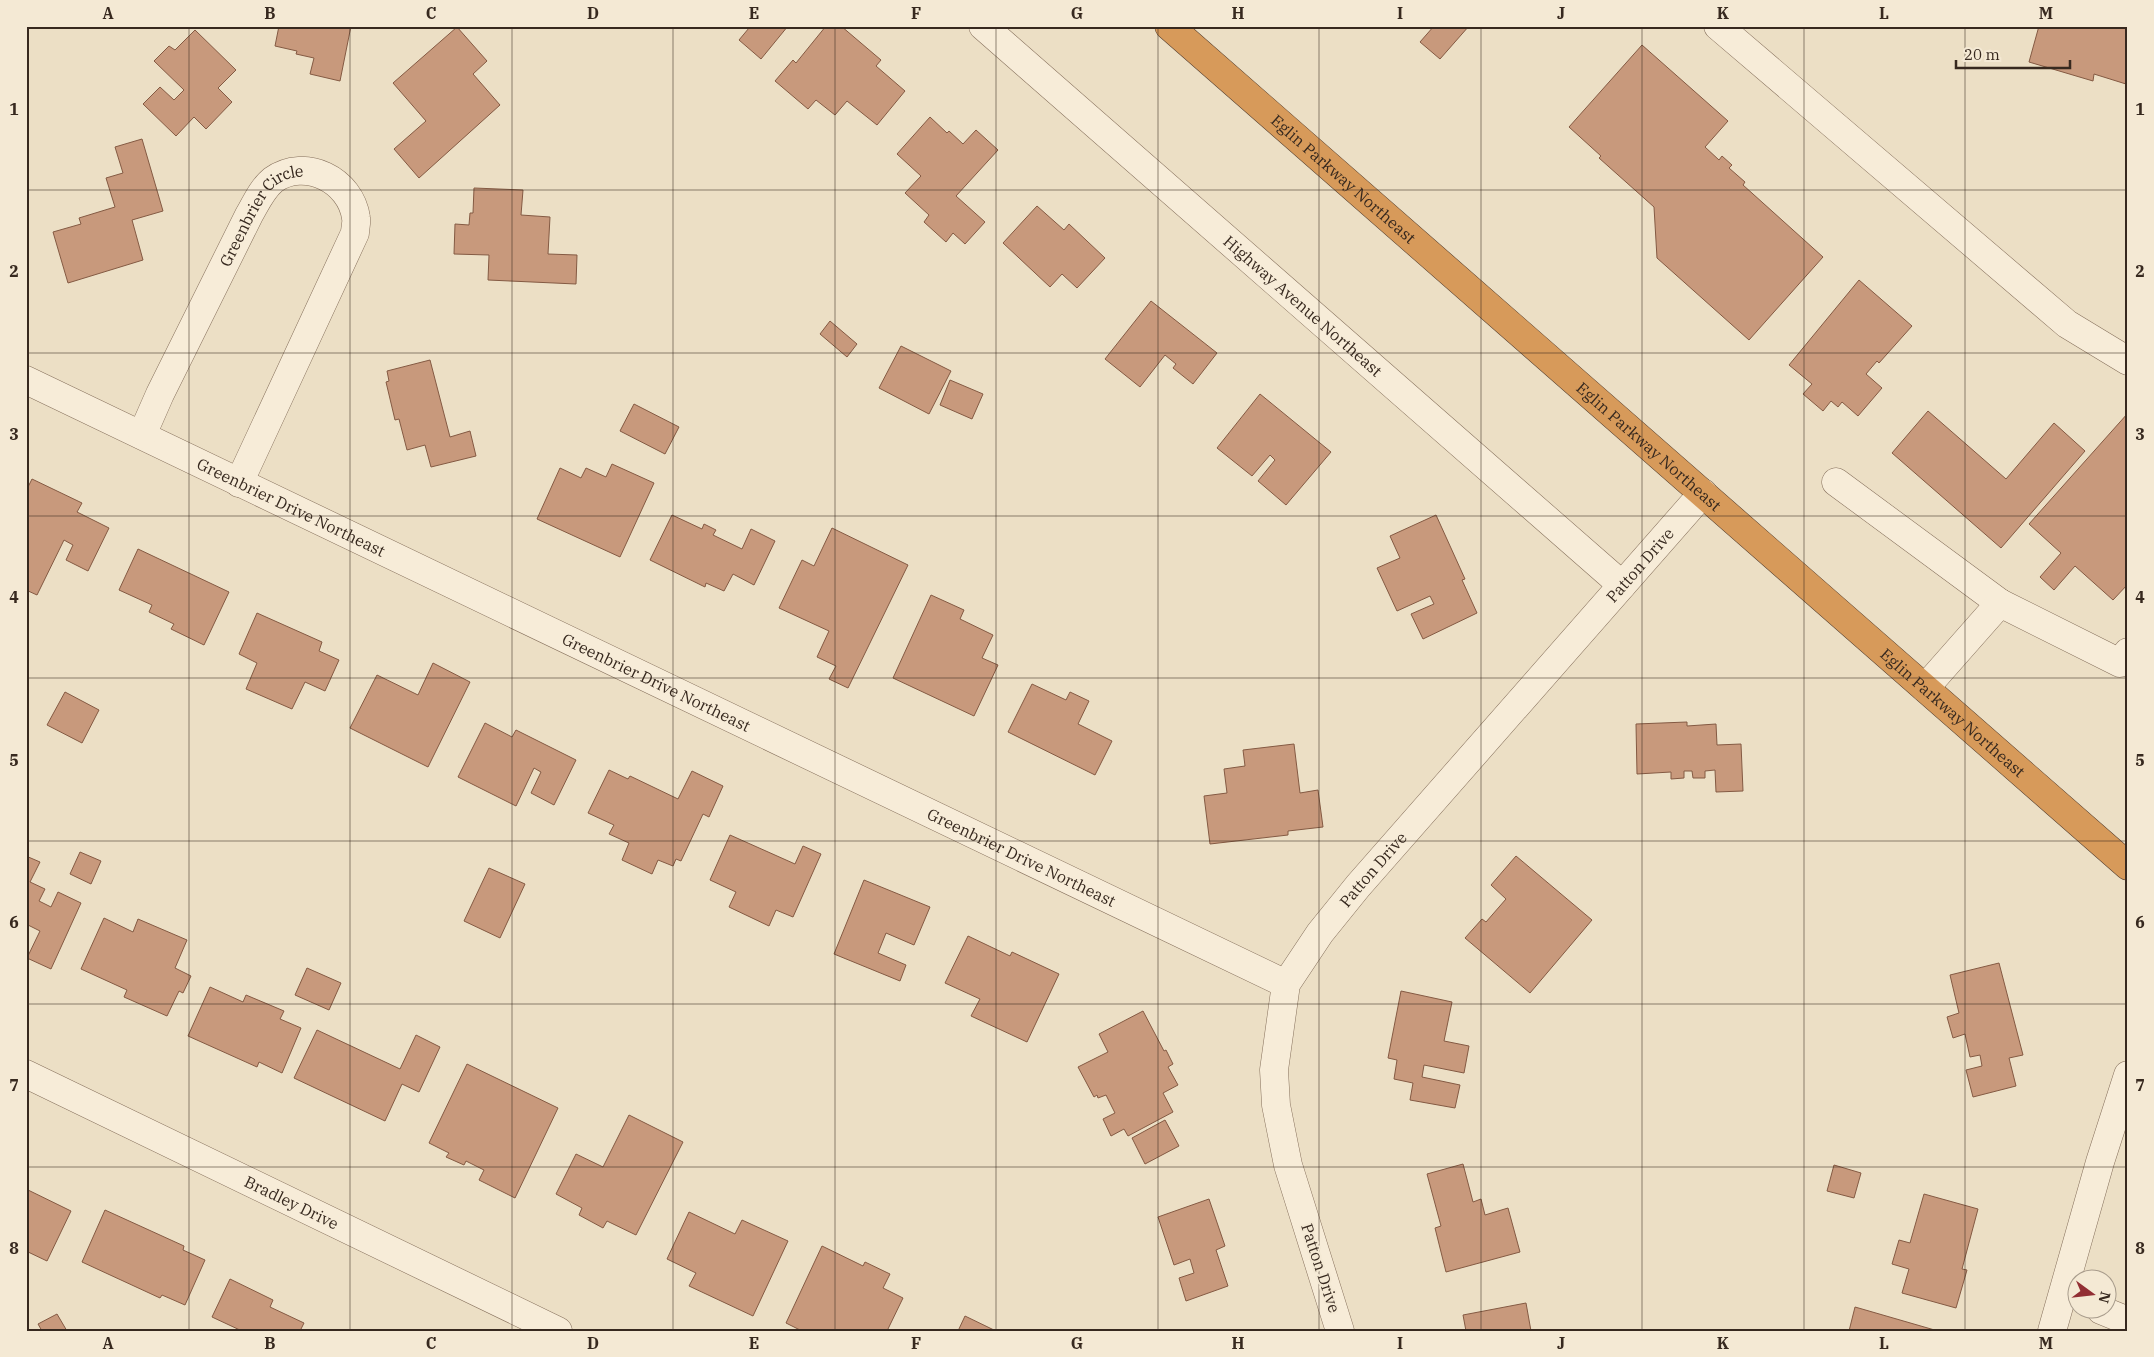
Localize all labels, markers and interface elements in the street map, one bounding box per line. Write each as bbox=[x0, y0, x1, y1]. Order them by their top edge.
text: A bbox=[102, 3, 114, 23]
text: B bbox=[264, 3, 276, 23]
text: C bbox=[426, 3, 436, 23]
text: D bbox=[587, 3, 599, 23]
text: E bbox=[749, 3, 759, 23]
text: F bbox=[911, 3, 921, 23]
text: G bbox=[1071, 3, 1083, 23]
text: H bbox=[1232, 3, 1245, 23]
text: I bbox=[1397, 3, 1403, 23]
text: J bbox=[1557, 3, 1565, 23]
text: K bbox=[1717, 3, 1730, 23]
text: L bbox=[1879, 3, 1889, 23]
text: M bbox=[2039, 3, 2053, 23]
scale bar bbox=[1956, 38, 2070, 70]
text: 20 m bbox=[1964, 45, 2000, 64]
text: 1 bbox=[9, 99, 19, 119]
text: 1 bbox=[2135, 99, 2145, 119]
street label: Eglin Parkway Northeast bbox=[1267, 110, 1420, 248]
street label: Greenbrier Circle bbox=[215, 161, 304, 270]
street label: Highway Avenue Northeast bbox=[1219, 231, 1387, 381]
text: 2 bbox=[9, 261, 19, 281]
text: 2 bbox=[2135, 261, 2145, 281]
street label: Eglin Parkway Northeast bbox=[1572, 378, 1726, 515]
text: 3 bbox=[9, 424, 19, 444]
text: 3 bbox=[2135, 424, 2145, 444]
street label: Greenbrier Drive Northeast bbox=[194, 453, 389, 561]
street label: Patton Drive bbox=[1602, 523, 1678, 606]
text: 4 bbox=[9, 587, 19, 607]
text: 4 bbox=[2135, 587, 2145, 607]
street label: Greenbrier Drive Northeast bbox=[559, 629, 754, 736]
street label: Eglin Parkway Northeast bbox=[1876, 644, 2030, 782]
text: 5 bbox=[9, 750, 19, 770]
text: 5 bbox=[2135, 750, 2145, 770]
street label: Greenbrier Drive Northeast bbox=[924, 804, 1119, 911]
street label: Patton Drive bbox=[1335, 828, 1411, 911]
text: 6 bbox=[9, 912, 19, 932]
text: 6 bbox=[2135, 912, 2145, 932]
text: 7 bbox=[9, 1075, 19, 1095]
text: 7 bbox=[2135, 1075, 2145, 1095]
street label: Bradley Drive bbox=[241, 1171, 342, 1234]
street label: Patton Drive bbox=[1297, 1221, 1345, 1315]
text: 8 bbox=[9, 1238, 19, 1258]
text: 8 bbox=[2135, 1238, 2145, 1258]
north arrow bbox=[2066, 1270, 2116, 1320]
text: N bbox=[2094, 1290, 2115, 1305]
text: A bbox=[102, 1333, 114, 1353]
text: B bbox=[264, 1333, 276, 1353]
text: C bbox=[426, 1333, 436, 1353]
text: D bbox=[587, 1333, 599, 1353]
text: E bbox=[749, 1333, 759, 1353]
text: F bbox=[911, 1333, 921, 1353]
text: G bbox=[1071, 1333, 1083, 1353]
text: H bbox=[1232, 1333, 1245, 1353]
text: I bbox=[1397, 1333, 1403, 1353]
text: J bbox=[1557, 1333, 1565, 1353]
text: K bbox=[1717, 1333, 1730, 1353]
text: L bbox=[1879, 1333, 1889, 1353]
text: M bbox=[2039, 1333, 2053, 1353]

